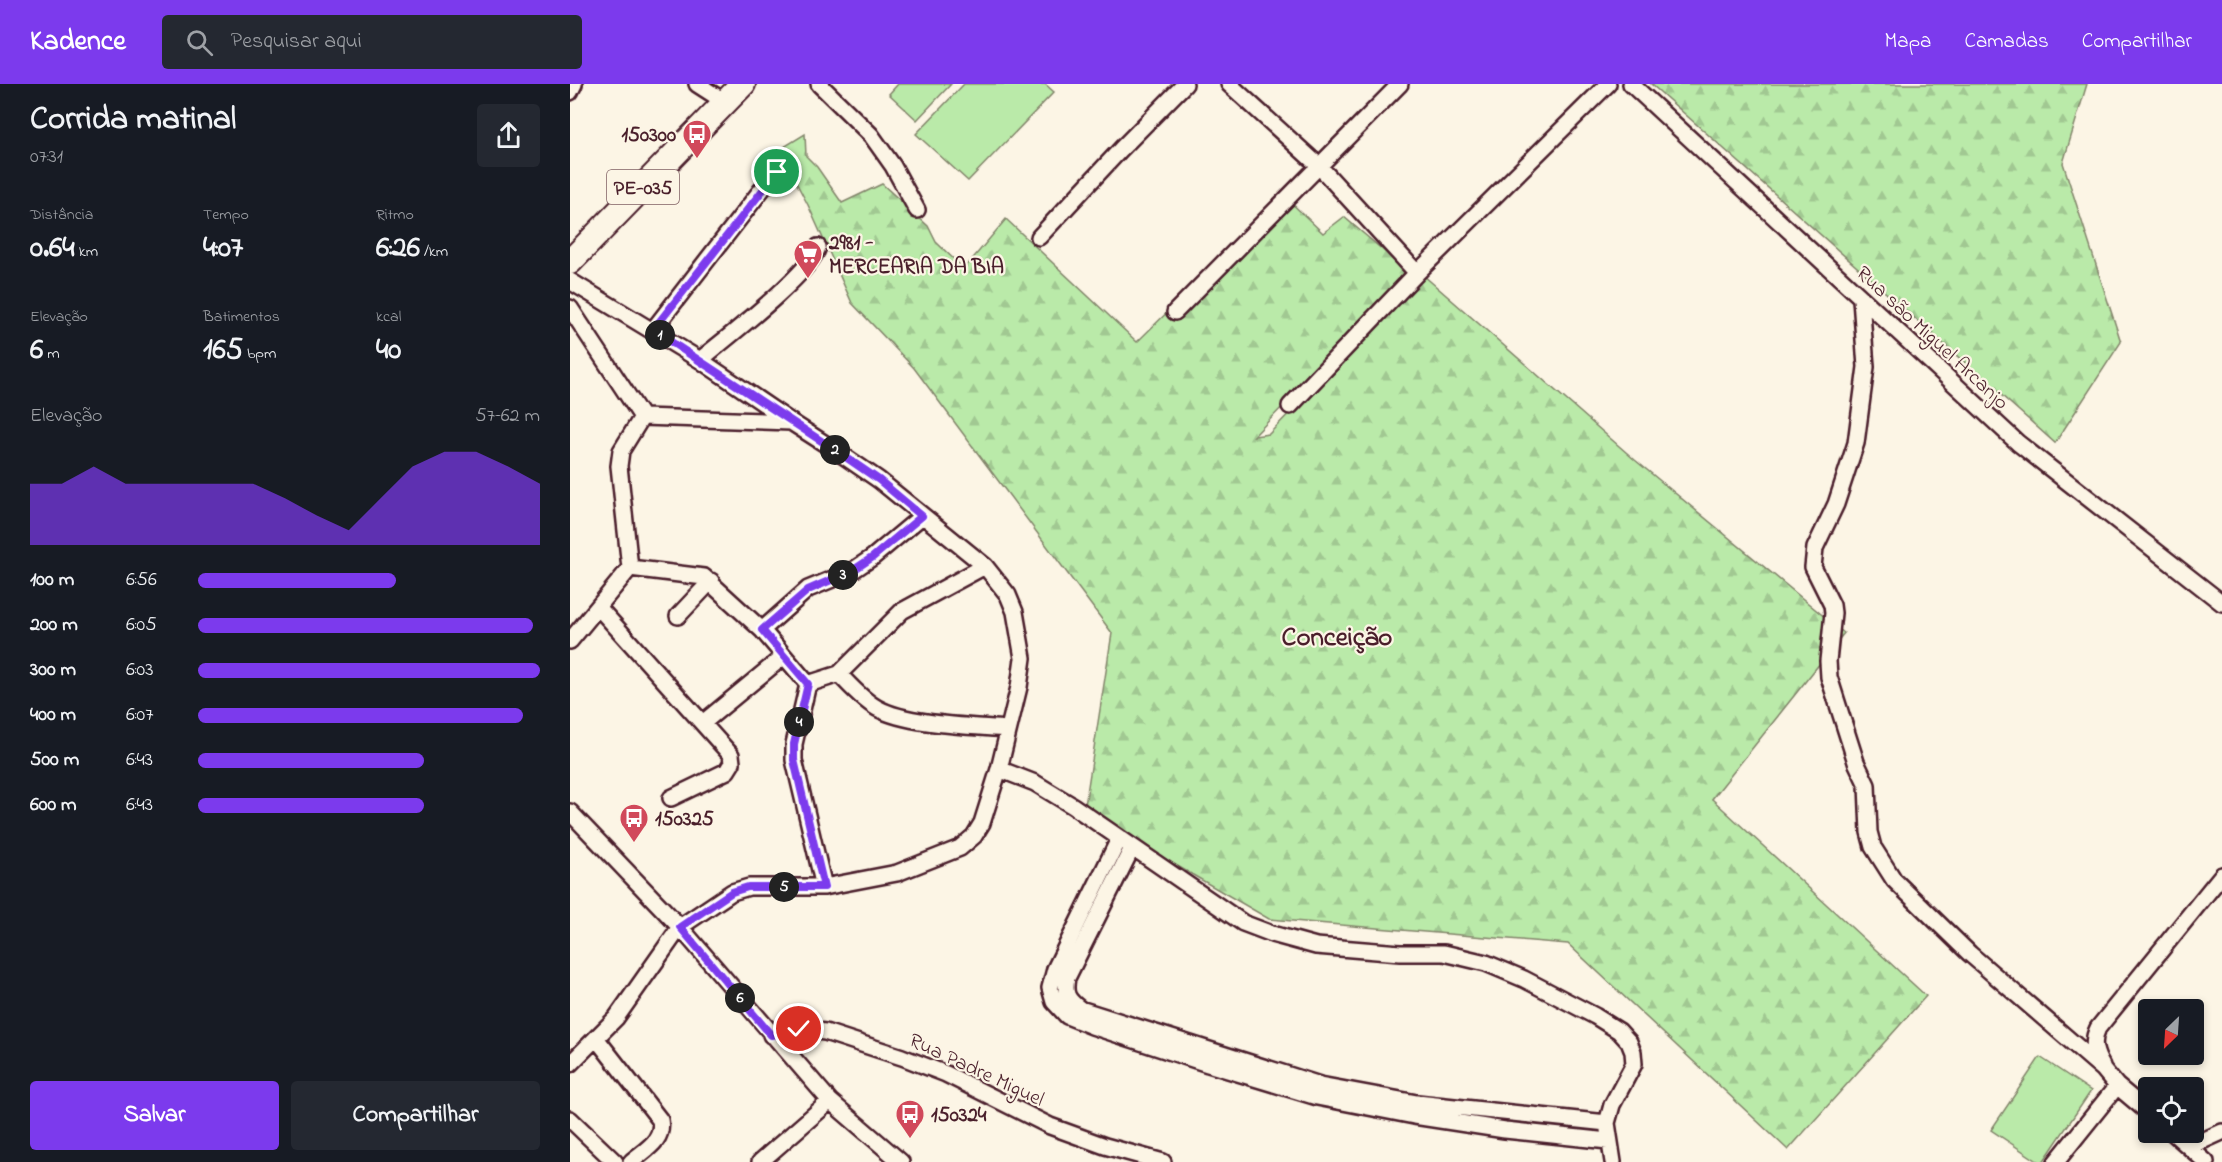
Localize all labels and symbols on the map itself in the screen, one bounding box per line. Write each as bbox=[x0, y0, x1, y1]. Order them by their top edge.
bus stop icon: 150300 bbox=[681, 118, 713, 160]
place label: 150300 bbox=[621, 121, 676, 151]
pin bbox=[751, 146, 802, 197]
road number: PE-035 bbox=[607, 170, 679, 204]
place label: 2981 - MERCEARIA DA BIA bbox=[828, 229, 1004, 283]
supermarket icon: 2981 - MERCEARIA DA BIA bbox=[792, 238, 824, 280]
street label: Rua são Miguel Arcanjo bbox=[1847, 260, 2015, 419]
pin: 1 bbox=[645, 320, 675, 350]
pin: 2 bbox=[820, 435, 850, 465]
pin: 3 bbox=[828, 560, 858, 590]
district label: Conceição bbox=[1282, 619, 1392, 658]
pin: 4 bbox=[784, 707, 814, 737]
bus stop icon: 150325 bbox=[618, 802, 650, 844]
place label: 150325 bbox=[655, 805, 714, 835]
pin: 5 bbox=[769, 872, 799, 902]
pin: 6 bbox=[725, 983, 755, 1013]
north arrow bbox=[2138, 999, 2204, 1065]
pin bbox=[773, 1003, 824, 1054]
street label: Rua Padre Miguel bbox=[903, 1026, 1049, 1117]
bus stop icon: 150324 bbox=[894, 1098, 926, 1140]
place label: 150324 bbox=[931, 1101, 987, 1131]

